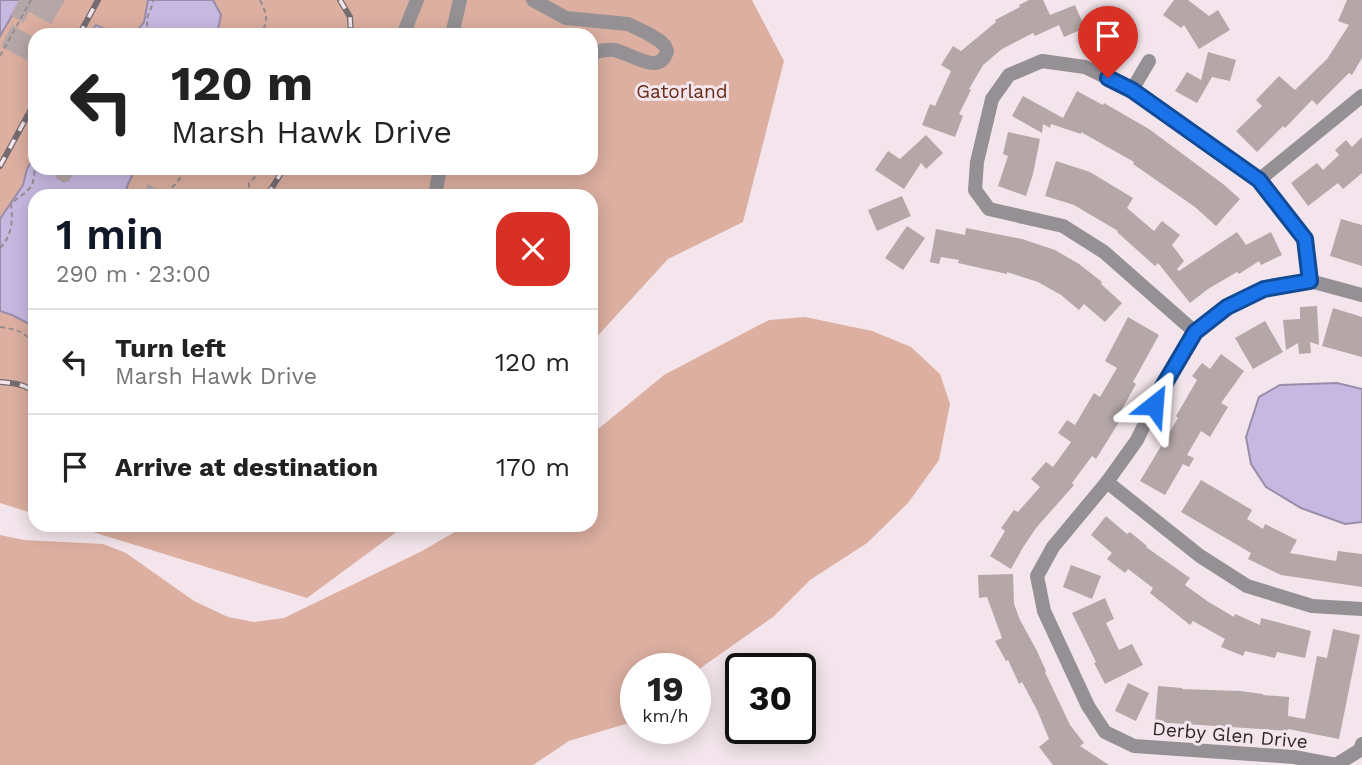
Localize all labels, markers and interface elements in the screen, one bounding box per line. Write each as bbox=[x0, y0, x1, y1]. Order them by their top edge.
pin bbox=[1078, 6, 1138, 78]
icon: arrive bbox=[1089, 17, 1127, 55]
text: 120 m bbox=[171, 54, 313, 112]
icon: left bbox=[56, 56, 147, 147]
park label: Gatorland bbox=[636, 80, 728, 103]
text: Marsh Hawk Drive bbox=[171, 113, 452, 151]
text: 1 min bbox=[56, 210, 164, 259]
button: close bbox=[496, 212, 570, 286]
text: 290 m · 23:00 bbox=[56, 261, 211, 288]
text: Turn left bbox=[115, 333, 226, 363]
icon: left bbox=[56, 343, 94, 381]
text: 120 m bbox=[495, 347, 570, 377]
text: Marsh Hawk Drive bbox=[115, 363, 317, 390]
position arrow bbox=[1117, 368, 1191, 442]
icon: arrive bbox=[56, 448, 94, 486]
text: Arrive at destination bbox=[115, 452, 378, 482]
text: 170 m bbox=[496, 452, 570, 482]
speed limit sign: 30 bbox=[725, 653, 816, 744]
text: 19 bbox=[647, 668, 684, 710]
text: km/h bbox=[642, 705, 689, 726]
street label: Derby Glen Drive bbox=[1151, 717, 1309, 753]

